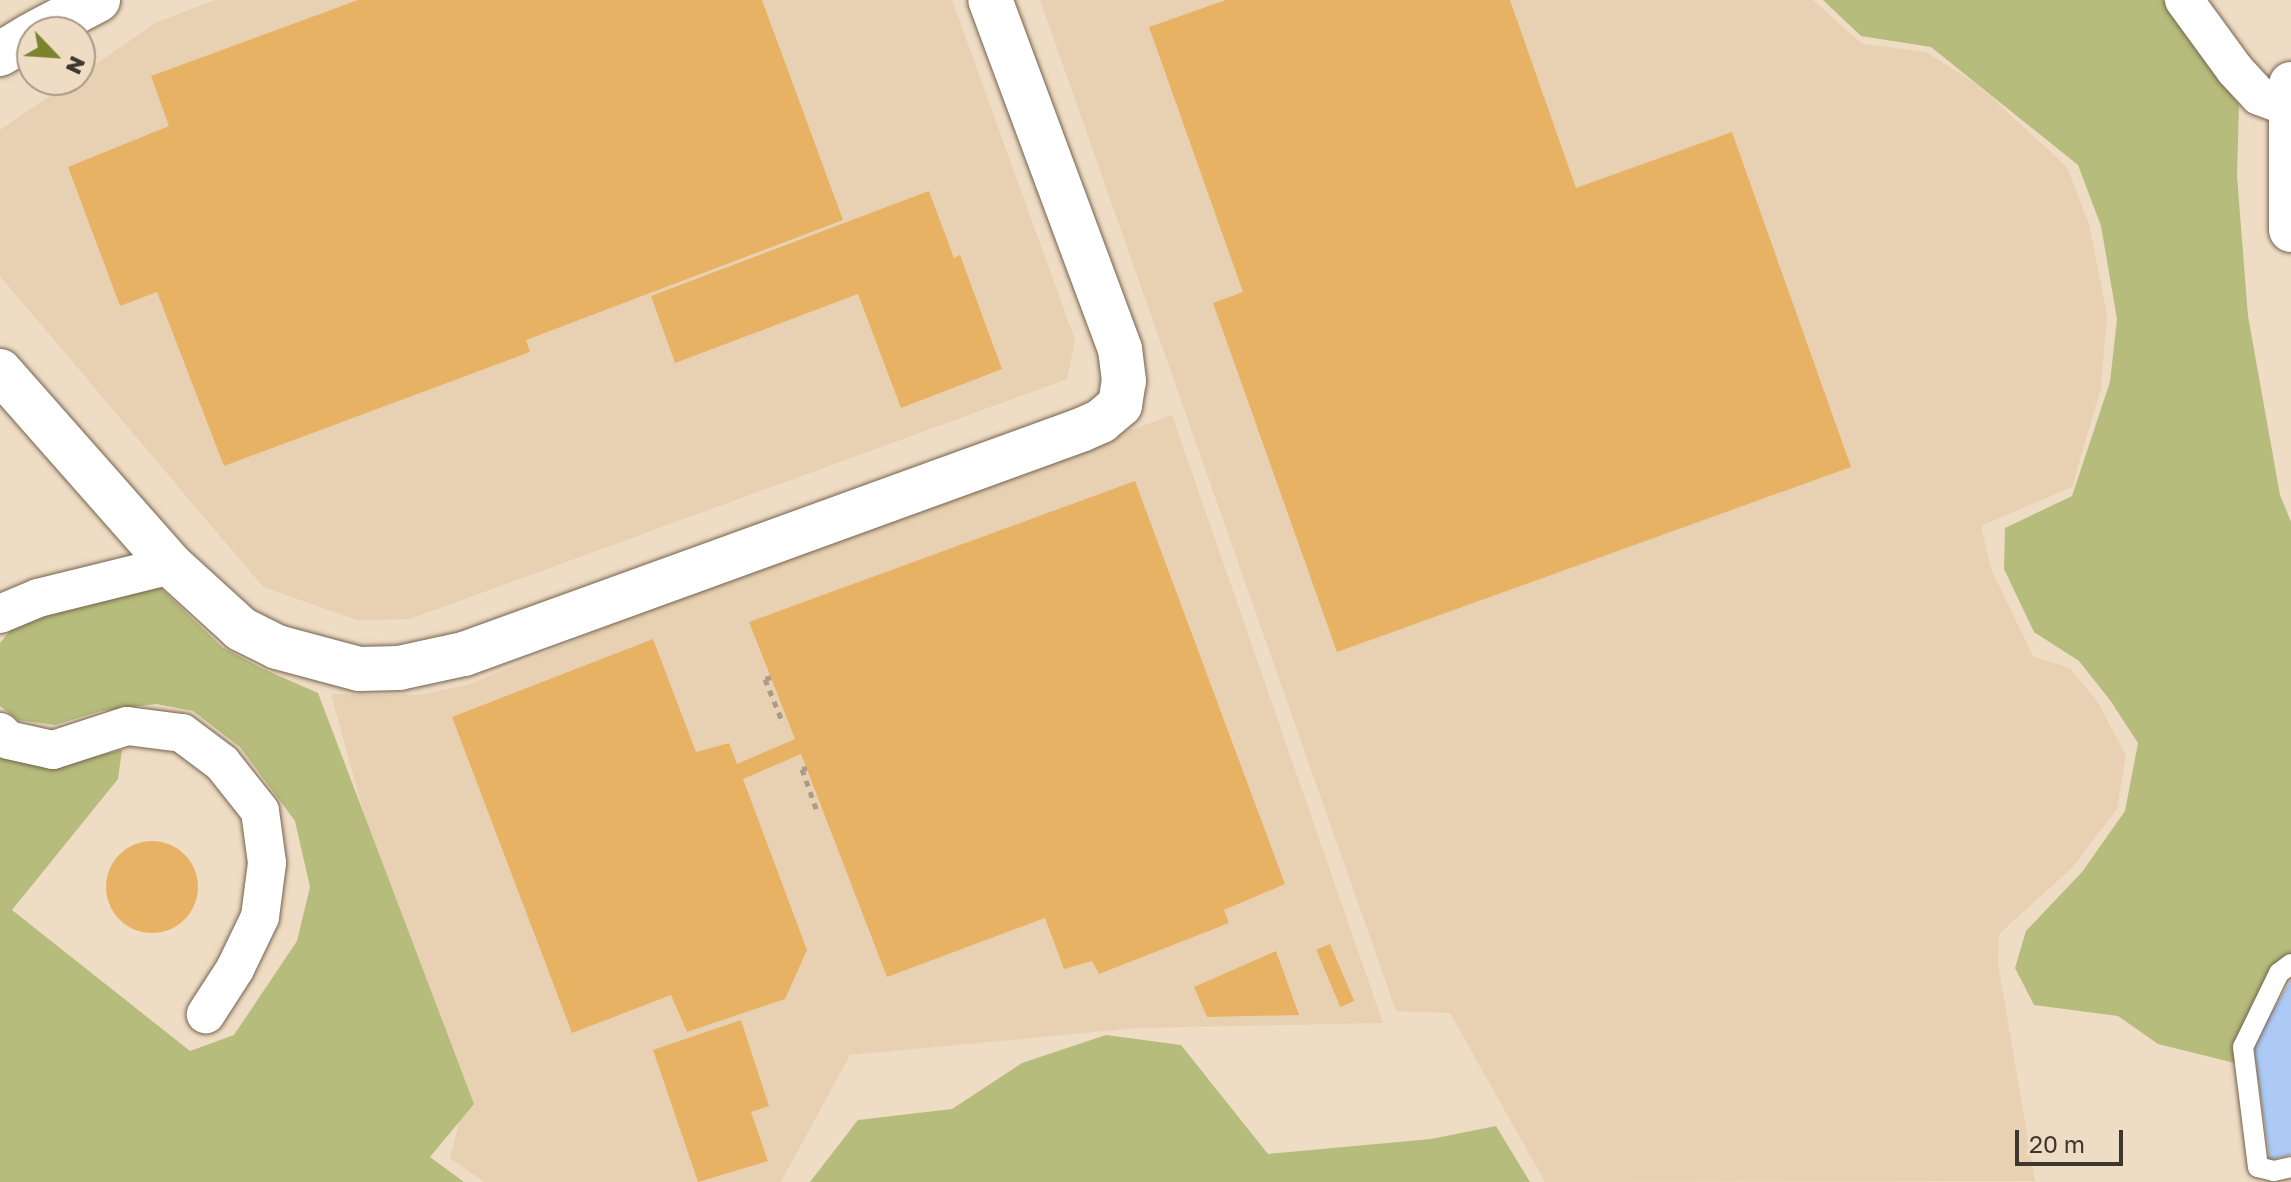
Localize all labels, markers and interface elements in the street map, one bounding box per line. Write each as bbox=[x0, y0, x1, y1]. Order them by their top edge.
north arrow bbox=[16, 16, 96, 96]
text: N bbox=[61, 52, 92, 79]
scale bar bbox=[2019, 1114, 2127, 1164]
text: 20 m bbox=[2029, 1129, 2085, 1158]

